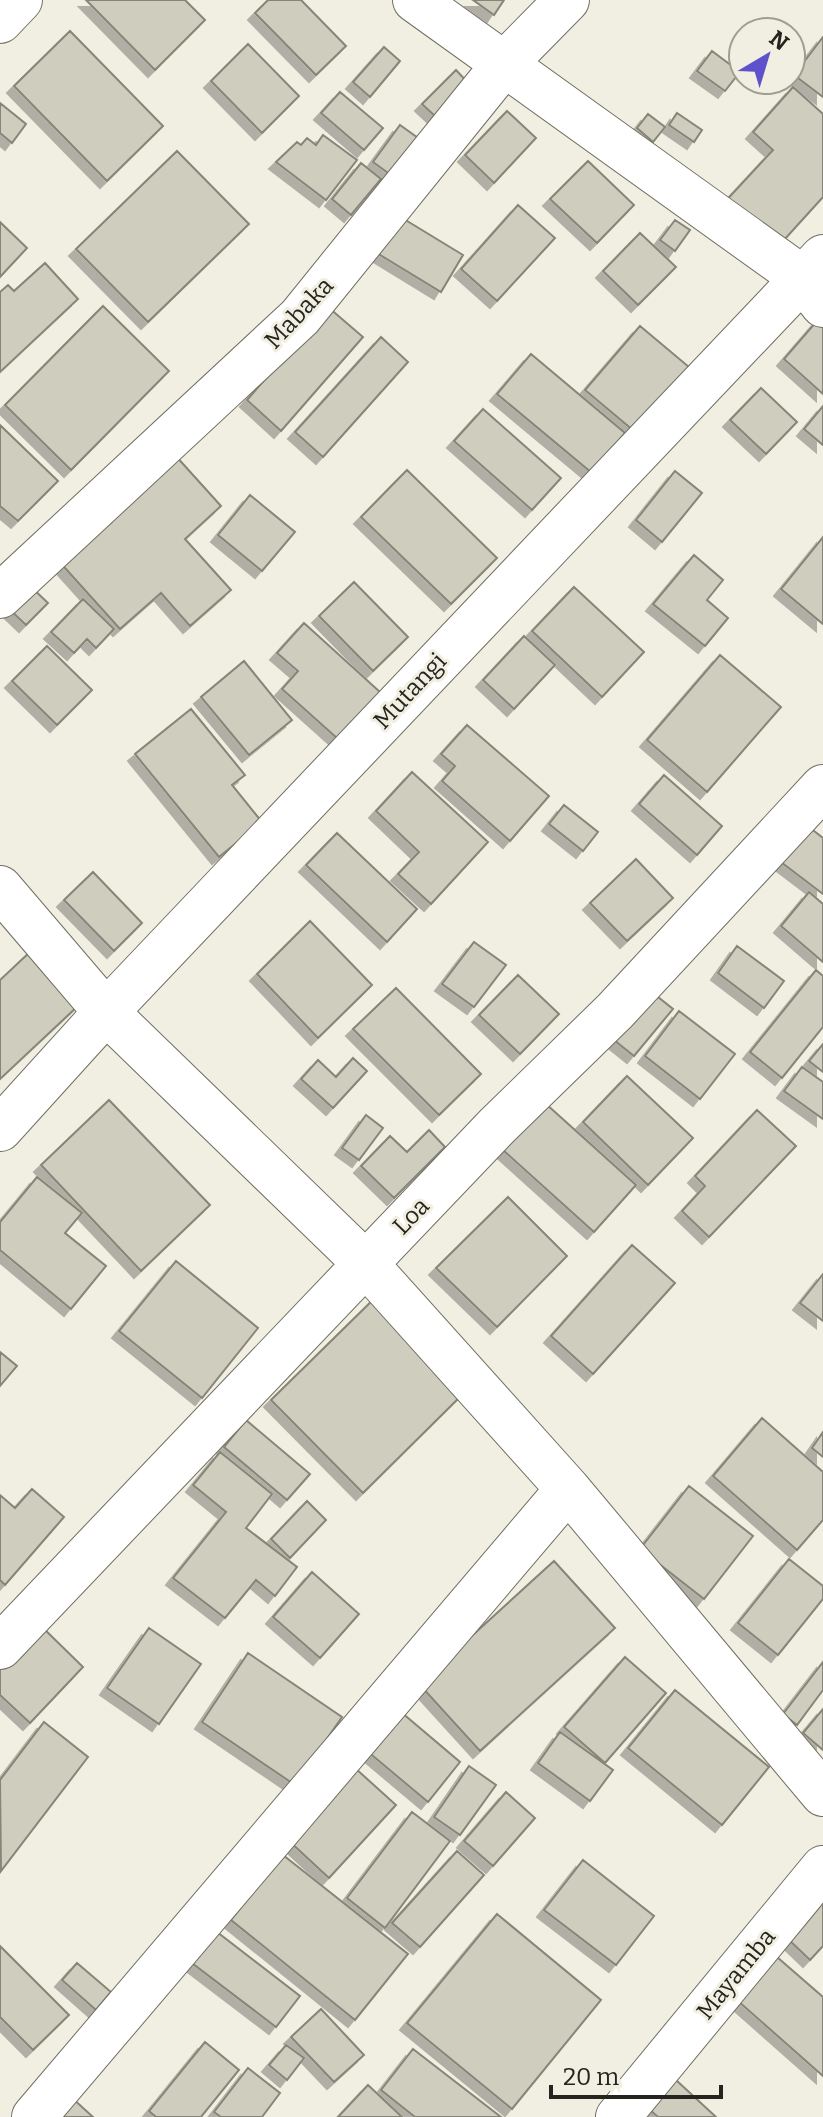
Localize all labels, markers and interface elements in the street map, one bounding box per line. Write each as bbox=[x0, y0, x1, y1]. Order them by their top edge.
north arrow bbox=[727, 16, 807, 96]
text: N bbox=[764, 25, 794, 57]
street label: Mabaka bbox=[259, 272, 339, 354]
street label: Mutangi bbox=[368, 647, 452, 735]
street label: Loa bbox=[387, 1192, 435, 1240]
street label: Mayamba bbox=[691, 1923, 781, 2025]
scale bar bbox=[551, 2049, 721, 2099]
text: 20 m bbox=[563, 2063, 619, 2091]

